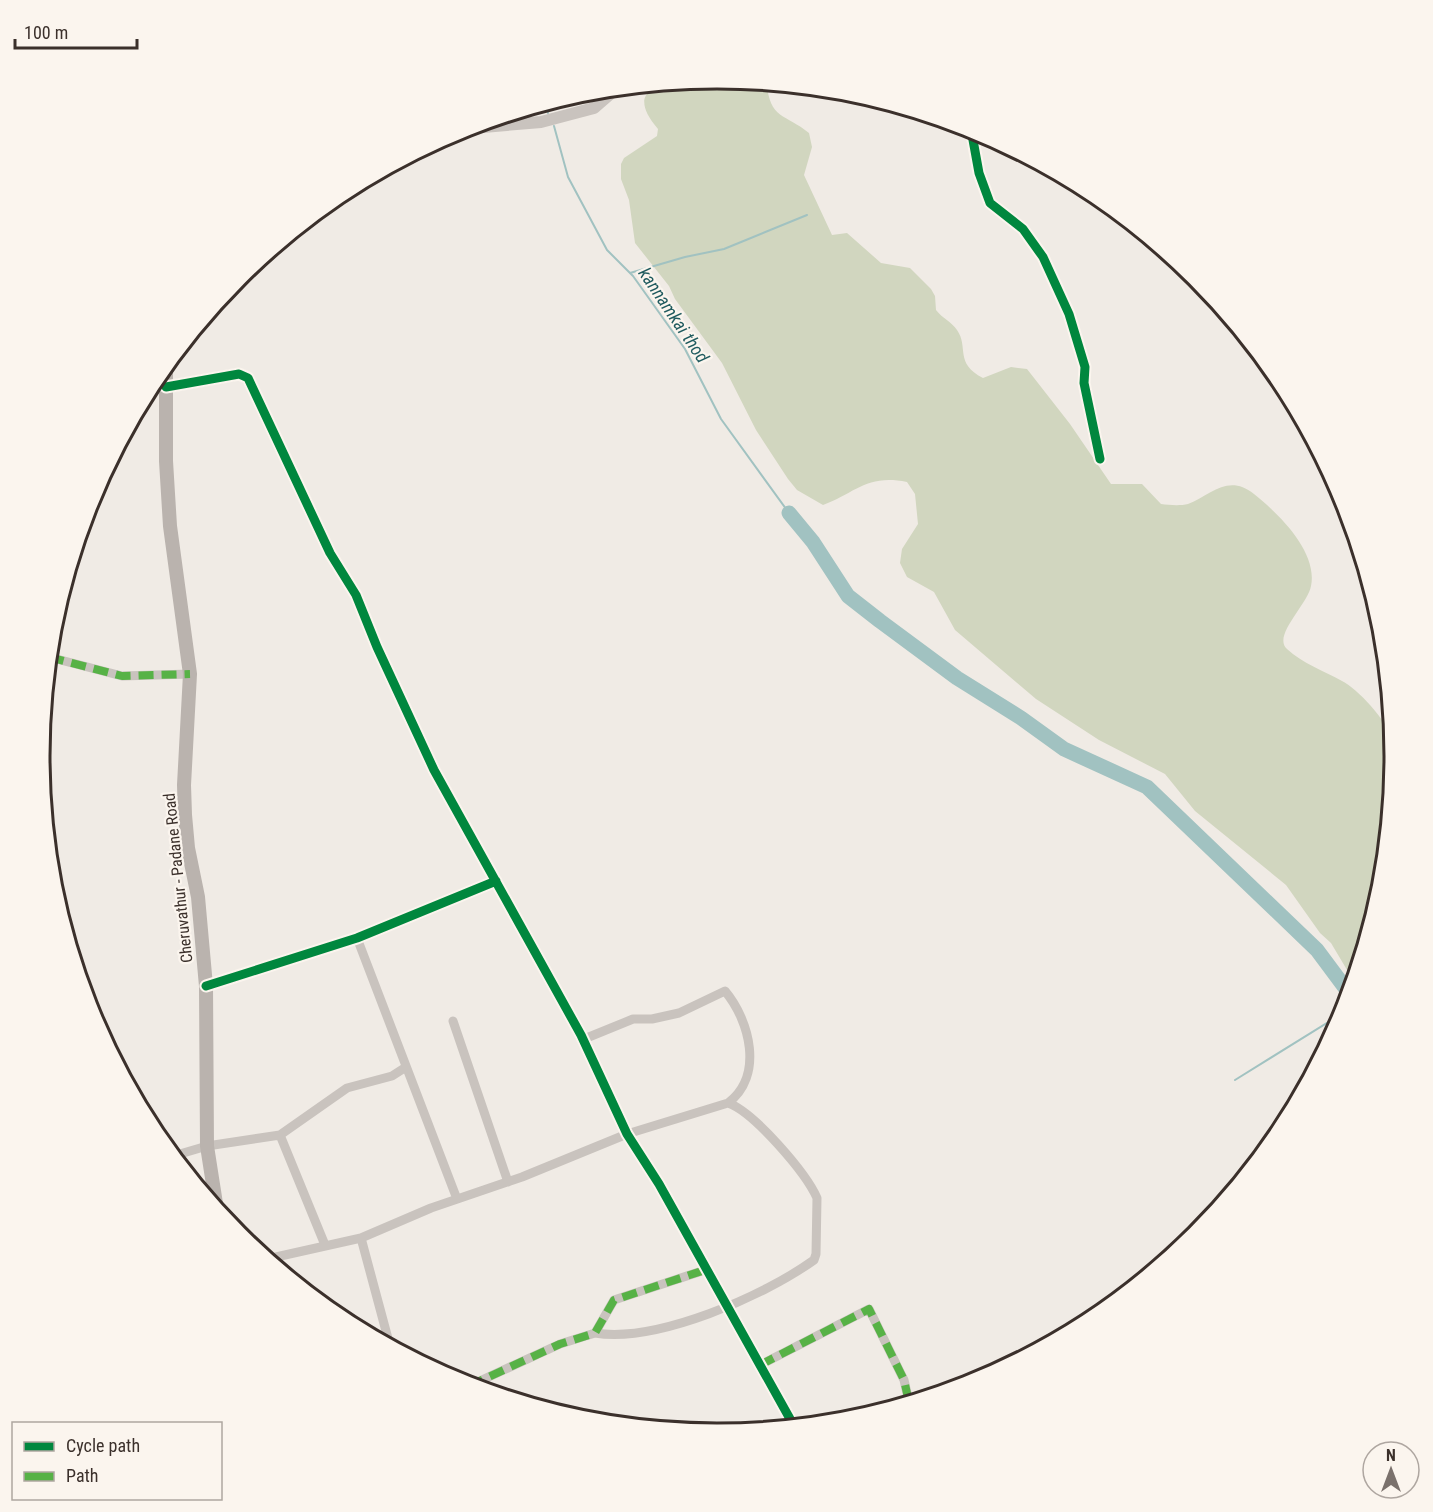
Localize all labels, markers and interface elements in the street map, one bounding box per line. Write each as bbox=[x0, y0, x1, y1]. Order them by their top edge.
scale bar bbox=[15, 12, 136, 50]
text: 100 m bbox=[24, 22, 68, 43]
water label: kannamkai thod bbox=[635, 264, 714, 367]
street label: Cheruvathur - Padane Road bbox=[160, 792, 196, 964]
legend bbox=[12, 1422, 222, 1500]
text: Cycle path bbox=[66, 1435, 140, 1456]
north arrow bbox=[1361, 1440, 1421, 1500]
text: N bbox=[1386, 1446, 1396, 1465]
text: Path bbox=[66, 1465, 99, 1486]

